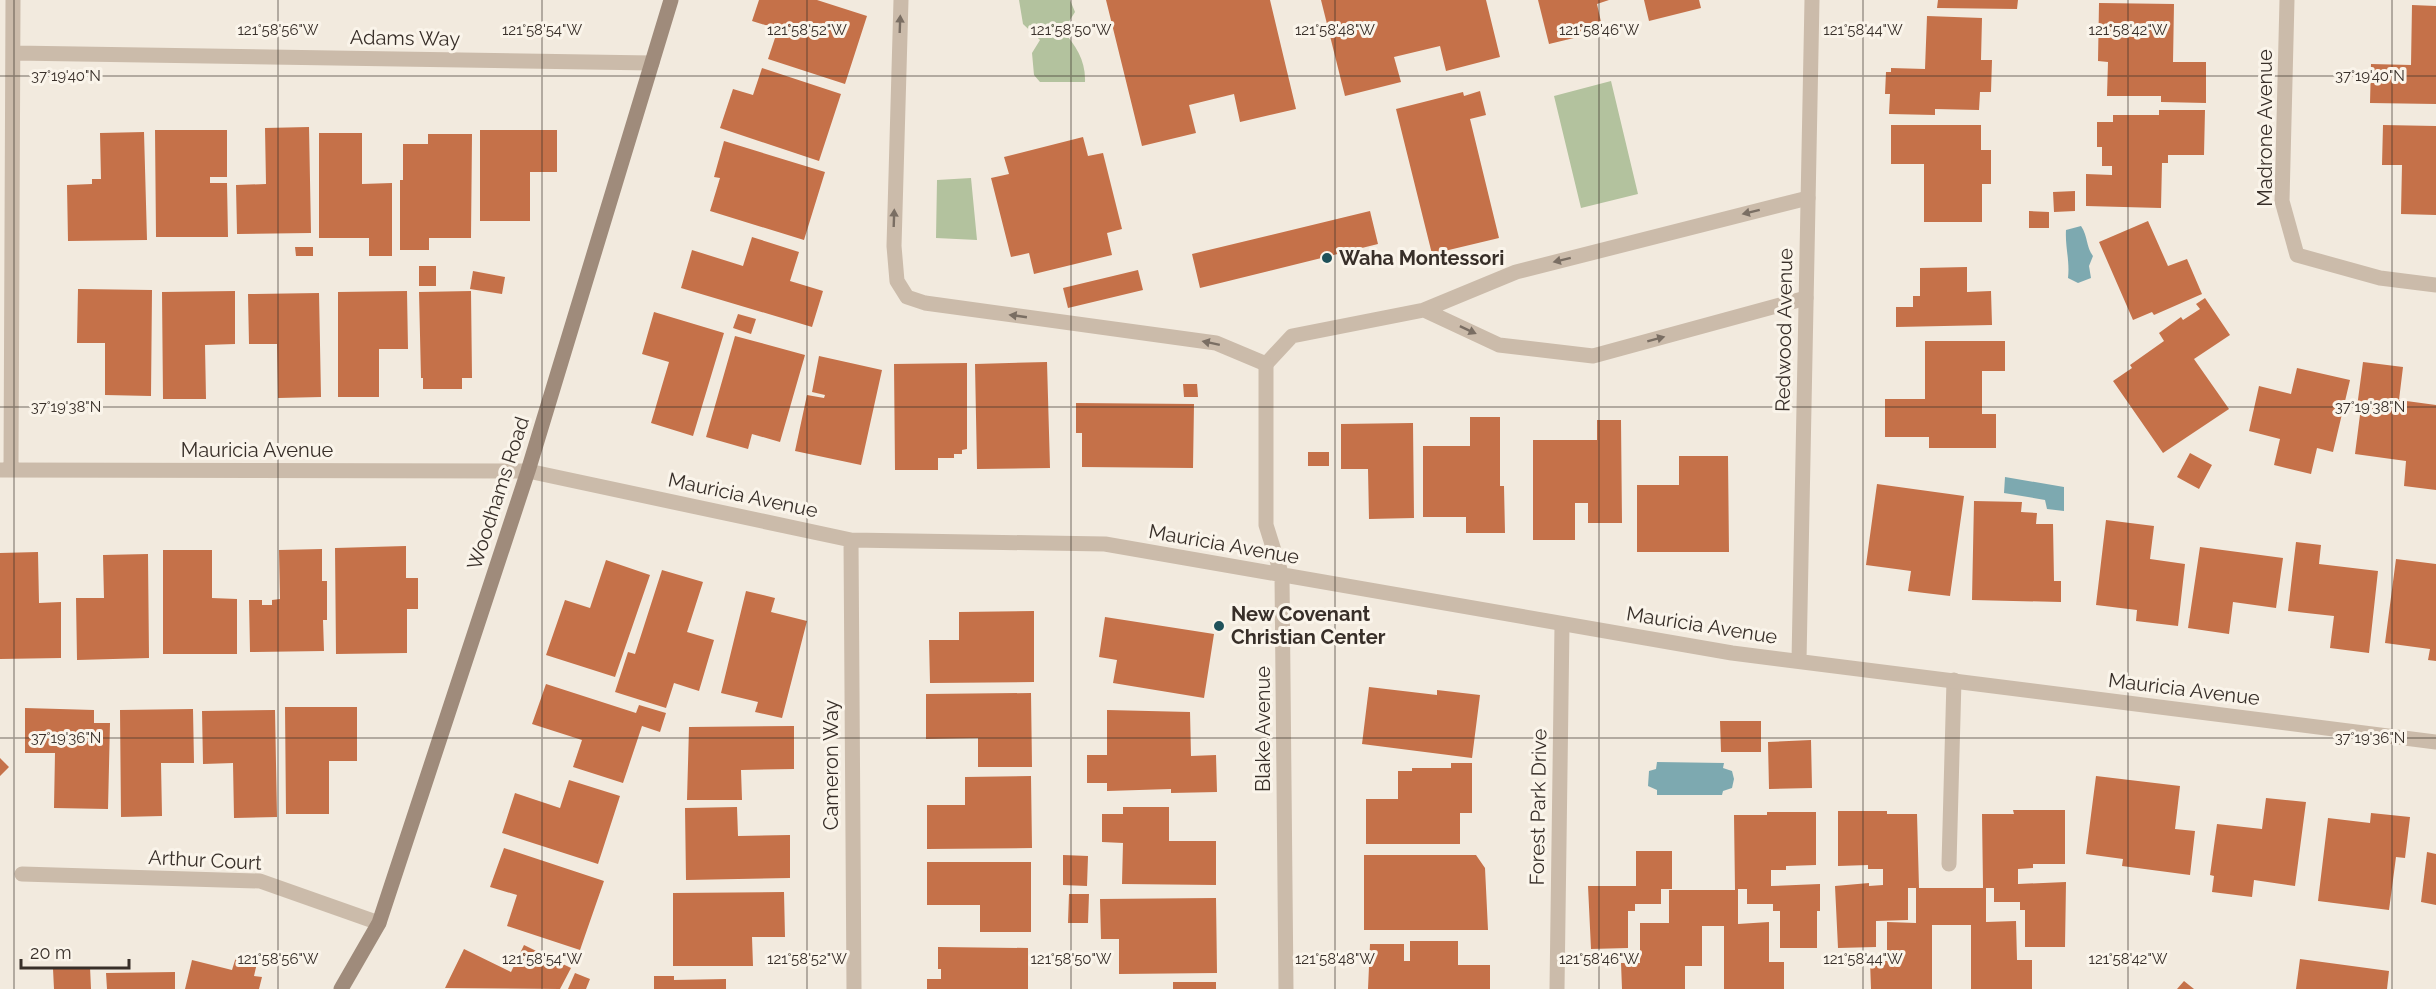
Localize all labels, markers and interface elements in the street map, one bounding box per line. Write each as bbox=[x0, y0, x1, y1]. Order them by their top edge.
one-way arrow bbox=[895, 14, 905, 33]
text: 121°58'56"W bbox=[237, 21, 319, 39]
text: 121°58'54"W bbox=[502, 21, 582, 39]
text: 121°58'52"W bbox=[767, 21, 847, 39]
text: 121°58'50"W bbox=[1030, 21, 1112, 39]
text: 121°58'48"W bbox=[1295, 21, 1375, 39]
text: 121°58'46"W bbox=[1559, 21, 1639, 39]
text: 121°58'44"W bbox=[1823, 21, 1903, 39]
text: 121°58'42"W bbox=[2089, 21, 2168, 39]
street label: Adams Way bbox=[350, 25, 461, 51]
street label: Madrone Avenue bbox=[2253, 49, 2277, 207]
text: 37°19'40"N bbox=[31, 67, 101, 85]
text: 37°19'40"N bbox=[2335, 67, 2405, 85]
one-way arrow bbox=[1742, 208, 1761, 218]
one-way arrow bbox=[890, 209, 899, 228]
place label: Waha Montessori bbox=[1339, 246, 1504, 270]
street label: Redwood Avenue bbox=[1771, 248, 1797, 412]
marker: Waha Montessori bbox=[1320, 251, 1334, 265]
one-way arrow bbox=[1553, 256, 1572, 266]
one-way arrow bbox=[1009, 312, 1028, 321]
one-way arrow bbox=[1459, 326, 1476, 335]
one-way arrow bbox=[1648, 334, 1666, 343]
one-way arrow bbox=[1202, 338, 1221, 348]
text: 37°19'38"N bbox=[31, 398, 101, 416]
text: 37°19'38"N bbox=[2335, 398, 2405, 416]
street label: Woodhams Road bbox=[462, 413, 534, 573]
street label: Mauricia Avenue bbox=[181, 438, 334, 462]
street label: Mauricia Avenue bbox=[666, 467, 820, 523]
street label: Mauricia Avenue bbox=[1147, 519, 1301, 569]
street label: Mauricia Avenue bbox=[1625, 601, 1779, 649]
place label: New Covenant Christian Center bbox=[1231, 602, 1386, 649]
marker: New Covenant Christian Center bbox=[1212, 619, 1226, 633]
street label: Blake Avenue bbox=[1251, 666, 1275, 792]
street label: Mauricia Avenue bbox=[2107, 668, 2261, 710]
street label: Cameron Way bbox=[819, 700, 843, 830]
street label: Forest Park Drive bbox=[1525, 728, 1551, 885]
text: 37°19'36"N bbox=[31, 729, 101, 747]
text: 37°19'36"N bbox=[2335, 729, 2405, 747]
street label: Arthur Court bbox=[148, 845, 263, 875]
scale bar bbox=[21, 932, 129, 970]
text: 20 m bbox=[30, 942, 72, 963]
text: 121°58'56"W bbox=[237, 950, 319, 968]
text: 121°58'54"W bbox=[502, 950, 582, 968]
text: 121°58'52"W bbox=[767, 950, 847, 968]
text: 121°58'50"W bbox=[1030, 950, 1112, 968]
text: 121°58'48"W bbox=[1295, 950, 1375, 968]
text: 121°58'46"W bbox=[1559, 950, 1639, 968]
text: 121°58'44"W bbox=[1823, 950, 1903, 968]
text: 121°58'42"W bbox=[2089, 950, 2168, 968]

